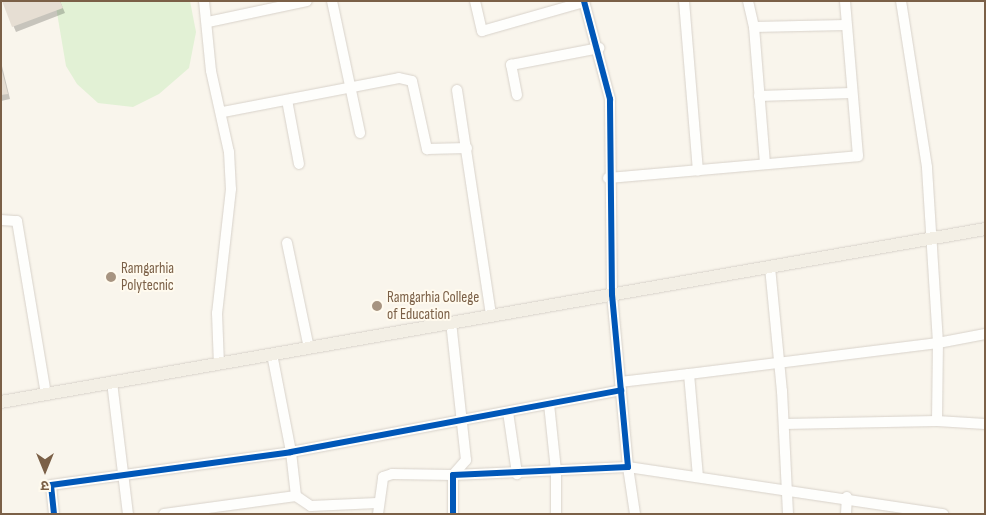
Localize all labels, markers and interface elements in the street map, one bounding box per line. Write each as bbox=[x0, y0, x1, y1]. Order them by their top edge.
place label: Ramgarhia Polytecnic bbox=[121, 259, 174, 294]
marker: Ramgarhia Polytecnic bbox=[105, 271, 117, 283]
place label: Ramgarhia College of Education bbox=[387, 288, 479, 323]
marker: Ramgarhia College of Education bbox=[371, 300, 383, 312]
north arrow bbox=[20, 445, 70, 495]
text: उ bbox=[41, 477, 49, 494]

